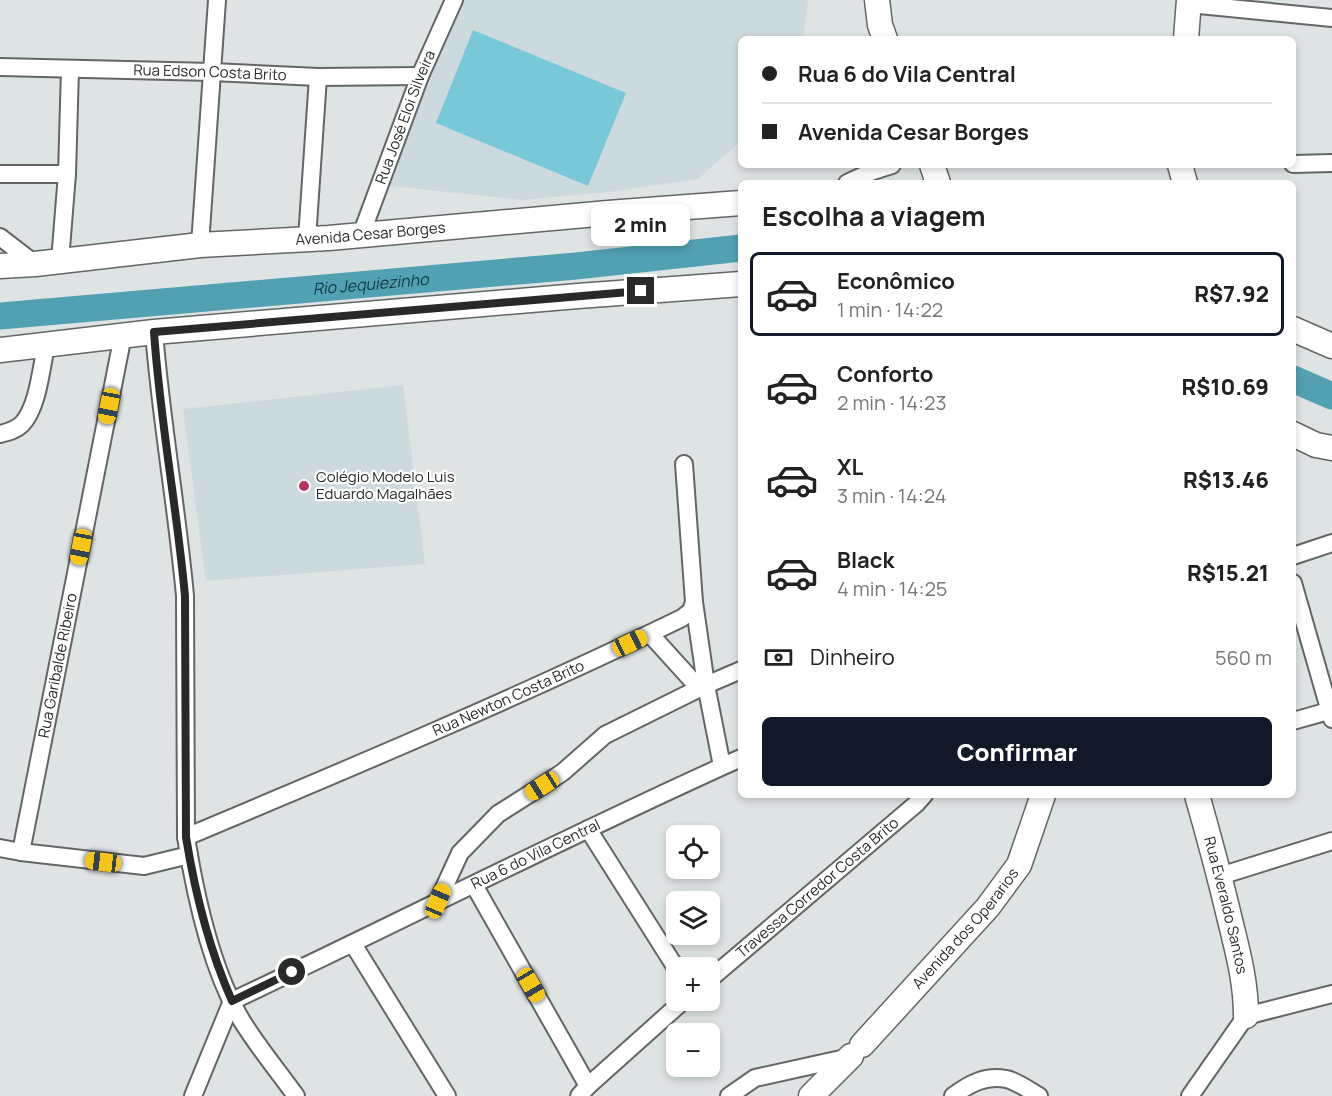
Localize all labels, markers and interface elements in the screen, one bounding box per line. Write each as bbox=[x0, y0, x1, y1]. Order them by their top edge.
street label: Rua José Eloi Silveira bbox=[370, 46, 440, 187]
street label: Rua Edson Costa Brito bbox=[133, 59, 287, 86]
text: Rua 6 do Vila Central bbox=[798, 59, 1016, 89]
text: Avenida Cesar Borges bbox=[798, 117, 1029, 147]
text: Escolha a viagem bbox=[762, 197, 985, 234]
callout: 2 min bbox=[592, 204, 690, 246]
text: 2 min bbox=[614, 211, 667, 238]
street label: Avenida Cesar Borges bbox=[295, 217, 446, 250]
text: Econômico bbox=[837, 266, 955, 296]
icon: car bbox=[765, 267, 819, 321]
water label: Rio Jequiezinho bbox=[312, 268, 431, 300]
route end bbox=[627, 277, 654, 304]
text: R$7.92 bbox=[1194, 279, 1269, 309]
text: 1 min · 14:22 bbox=[837, 296, 943, 323]
text: Conforto bbox=[837, 359, 933, 389]
icon: car bbox=[765, 360, 819, 414]
text: R$10.69 bbox=[1182, 372, 1269, 402]
car bbox=[97, 387, 121, 425]
text: 2 min · 14:23 bbox=[837, 389, 946, 416]
text: XL bbox=[837, 452, 863, 482]
icon: car bbox=[765, 453, 819, 507]
text: R$13.46 bbox=[1183, 465, 1269, 495]
place label: Colégio Modelo Luis Eduardo Magalhães bbox=[316, 466, 455, 504]
marker: Colégio Modelo Luis Eduardo Magalhães bbox=[297, 479, 311, 493]
text: 3 min · 14:24 bbox=[837, 482, 946, 509]
car bbox=[69, 528, 93, 566]
text: Black bbox=[837, 545, 894, 575]
icon: car bbox=[765, 546, 819, 600]
text: R$15.21 bbox=[1187, 558, 1269, 588]
text: 4 min · 14:25 bbox=[837, 575, 947, 602]
street label: Rua Garibalde Ribeiro bbox=[33, 591, 82, 740]
car bbox=[610, 627, 650, 659]
icon: cash bbox=[762, 641, 795, 674]
text: Dinheiro bbox=[810, 642, 895, 672]
text: 560 m bbox=[1215, 644, 1272, 671]
street label: Rua Newton Costa Brito bbox=[429, 655, 588, 741]
button: Confirmar bbox=[762, 717, 1272, 786]
car bbox=[522, 769, 562, 803]
street label: Travessa Corredor Costa Brito bbox=[731, 812, 903, 962]
street label: Rua 6 do Vila Central bbox=[467, 814, 604, 894]
map controls bbox=[666, 825, 720, 1077]
button: locate bbox=[666, 825, 720, 879]
street label: Rua Everaldo Santos bbox=[1199, 834, 1253, 976]
car bbox=[84, 851, 122, 873]
street label: Avenida dos Operarios bbox=[907, 863, 1023, 993]
car bbox=[423, 881, 453, 921]
button: layers bbox=[666, 891, 720, 945]
button: + bbox=[666, 957, 720, 1011]
route start bbox=[278, 958, 305, 985]
car bbox=[514, 965, 548, 1005]
button: − bbox=[666, 1023, 720, 1077]

